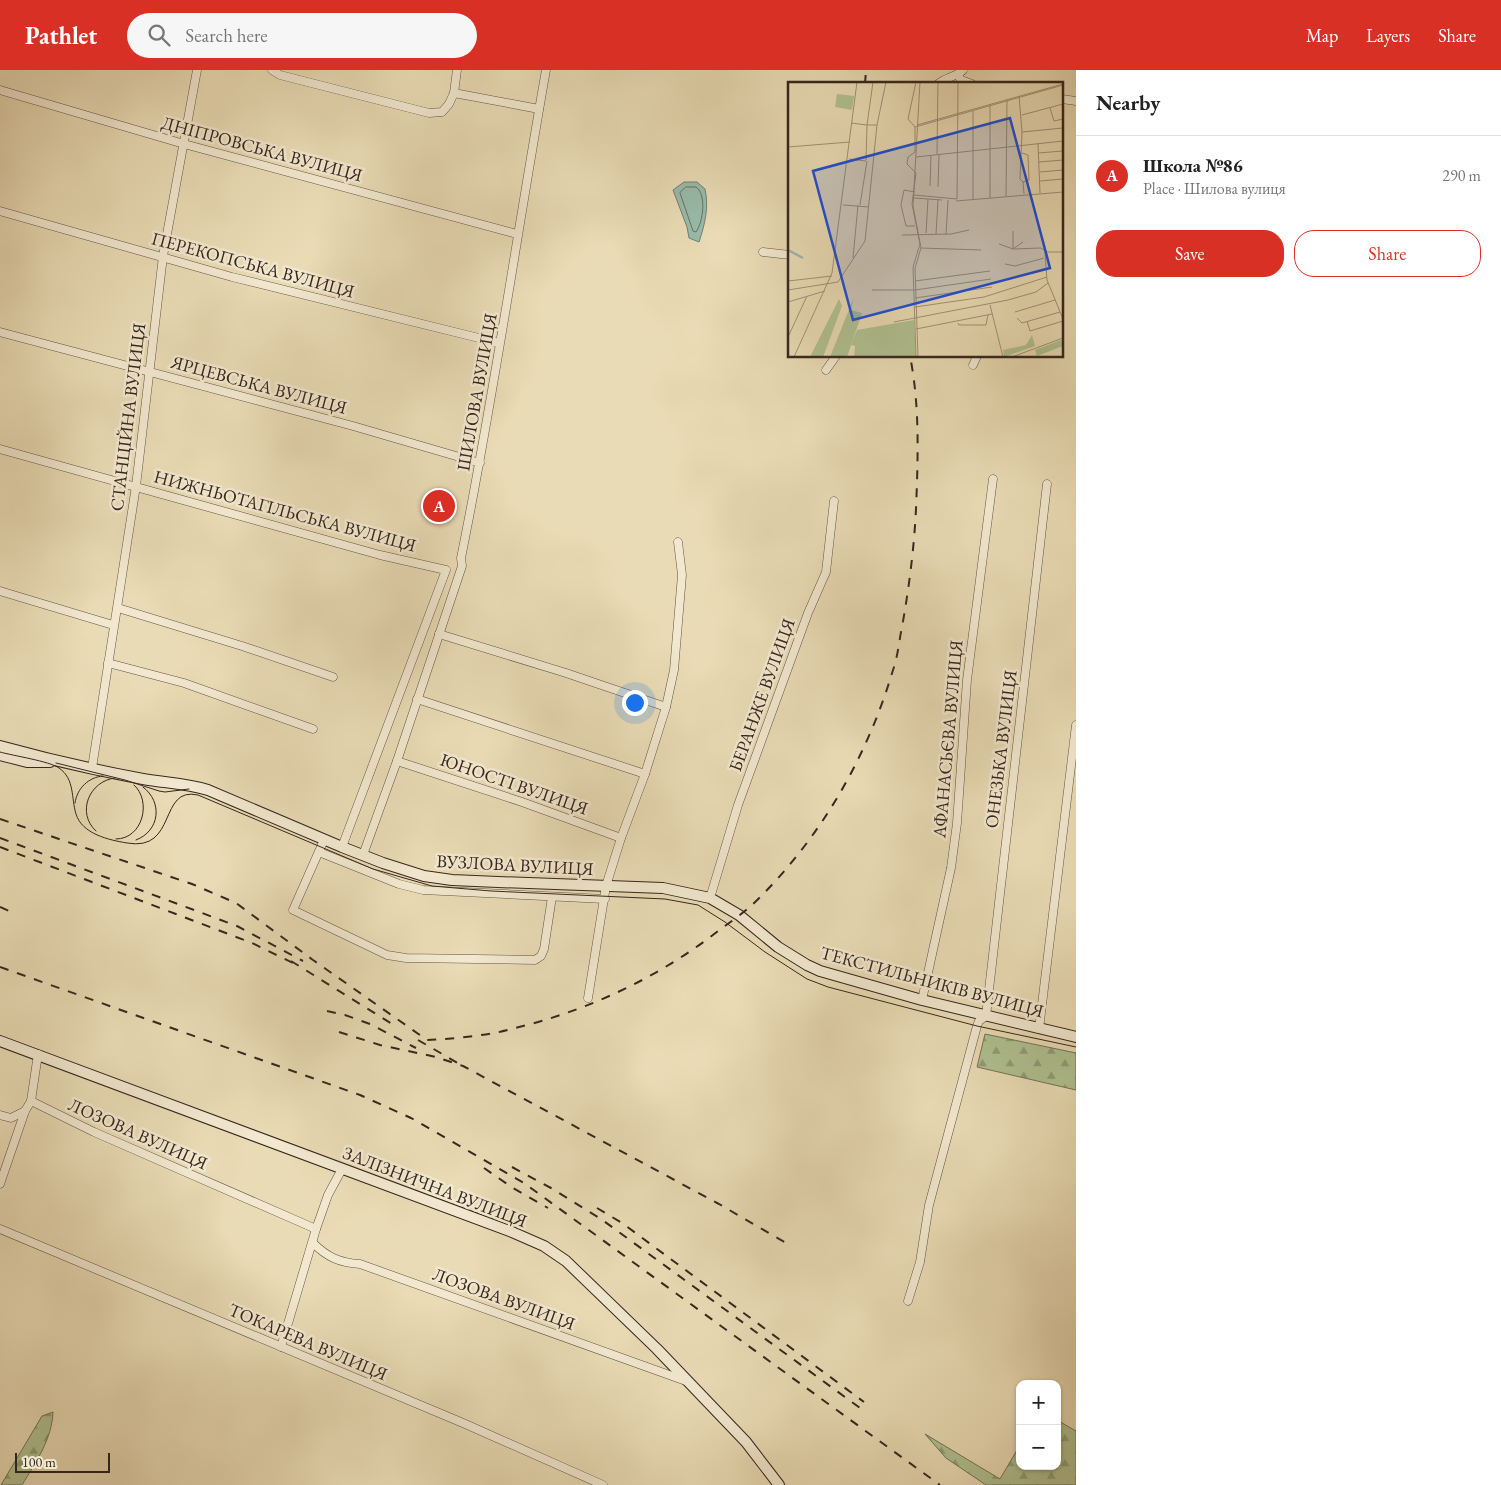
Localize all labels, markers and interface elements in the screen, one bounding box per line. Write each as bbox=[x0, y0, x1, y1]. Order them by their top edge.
search box bbox=[127, 13, 477, 58]
text: Pathlet bbox=[25, 20, 97, 51]
icon: search bbox=[145, 21, 173, 49]
text: Search here bbox=[185, 23, 268, 48]
text: Map bbox=[1306, 24, 1338, 47]
text: Layers bbox=[1366, 24, 1410, 47]
text: Share bbox=[1438, 24, 1476, 47]
inset map bbox=[788, 82, 1064, 358]
text: Nearby bbox=[1096, 89, 1160, 116]
street label: ДНІПРОВСЬКА ВУЛИЦЯ bbox=[159, 111, 365, 186]
text: Школа №86 bbox=[1143, 153, 1243, 178]
text: A bbox=[1106, 165, 1118, 186]
text: 290 m bbox=[1442, 165, 1481, 186]
text: Place · Шилова вулиця bbox=[1143, 178, 1286, 199]
street label: ПЕРЕКОПСЬКА ВУЛИЦЯ bbox=[149, 226, 357, 303]
button: Save bbox=[1096, 230, 1284, 277]
button: Share bbox=[1294, 230, 1481, 277]
street label: ШИЛОВА ВУЛИЦЯ bbox=[451, 311, 502, 473]
street label: СТАНЦІЙНА ВУЛИЦЯ bbox=[105, 322, 150, 512]
street label: ЯРЦЕВСЬКА ВУЛИЦЯ bbox=[168, 350, 350, 419]
street label: НИЖНЬОТАГІЛЬСЬКА ВУЛИЦЯ bbox=[151, 464, 419, 557]
pin: A bbox=[423, 487, 455, 525]
street label: БЕРАНЖЕ ВУЛИЦЯ bbox=[723, 615, 800, 775]
street label: АФАНАСЬЄВА ВУЛИЦЯ bbox=[927, 639, 968, 840]
street label: ОНЕЗЬКА ВУЛИЦЯ bbox=[979, 668, 1022, 829]
your location bbox=[622, 690, 648, 716]
street label: ЮНОСТІ ВУЛИЦЯ bbox=[437, 747, 591, 820]
street label: ВУЗЛОВА ВУЛИЦЯ bbox=[436, 849, 594, 880]
street label: ТЕКСТИЛЬНИКІВ ВУЛИЦЯ bbox=[818, 941, 1046, 1022]
street label: ЛОЗОВА ВУЛИЦЯ bbox=[65, 1093, 211, 1175]
street label: ЗАЛІЗНИЧНА ВУЛИЦЯ bbox=[340, 1141, 531, 1232]
street label: ЛОЗОВА ВУЛИЦЯ bbox=[430, 1262, 579, 1335]
street label: ТОКАРЕВА ВУЛИЦЯ bbox=[225, 1298, 391, 1385]
map controls bbox=[1016, 1380, 1061, 1470]
button: + bbox=[1016, 1380, 1061, 1425]
button: − bbox=[1016, 1425, 1061, 1470]
scale bar bbox=[15, 1450, 110, 1473]
text: 100 m bbox=[22, 1453, 56, 1471]

